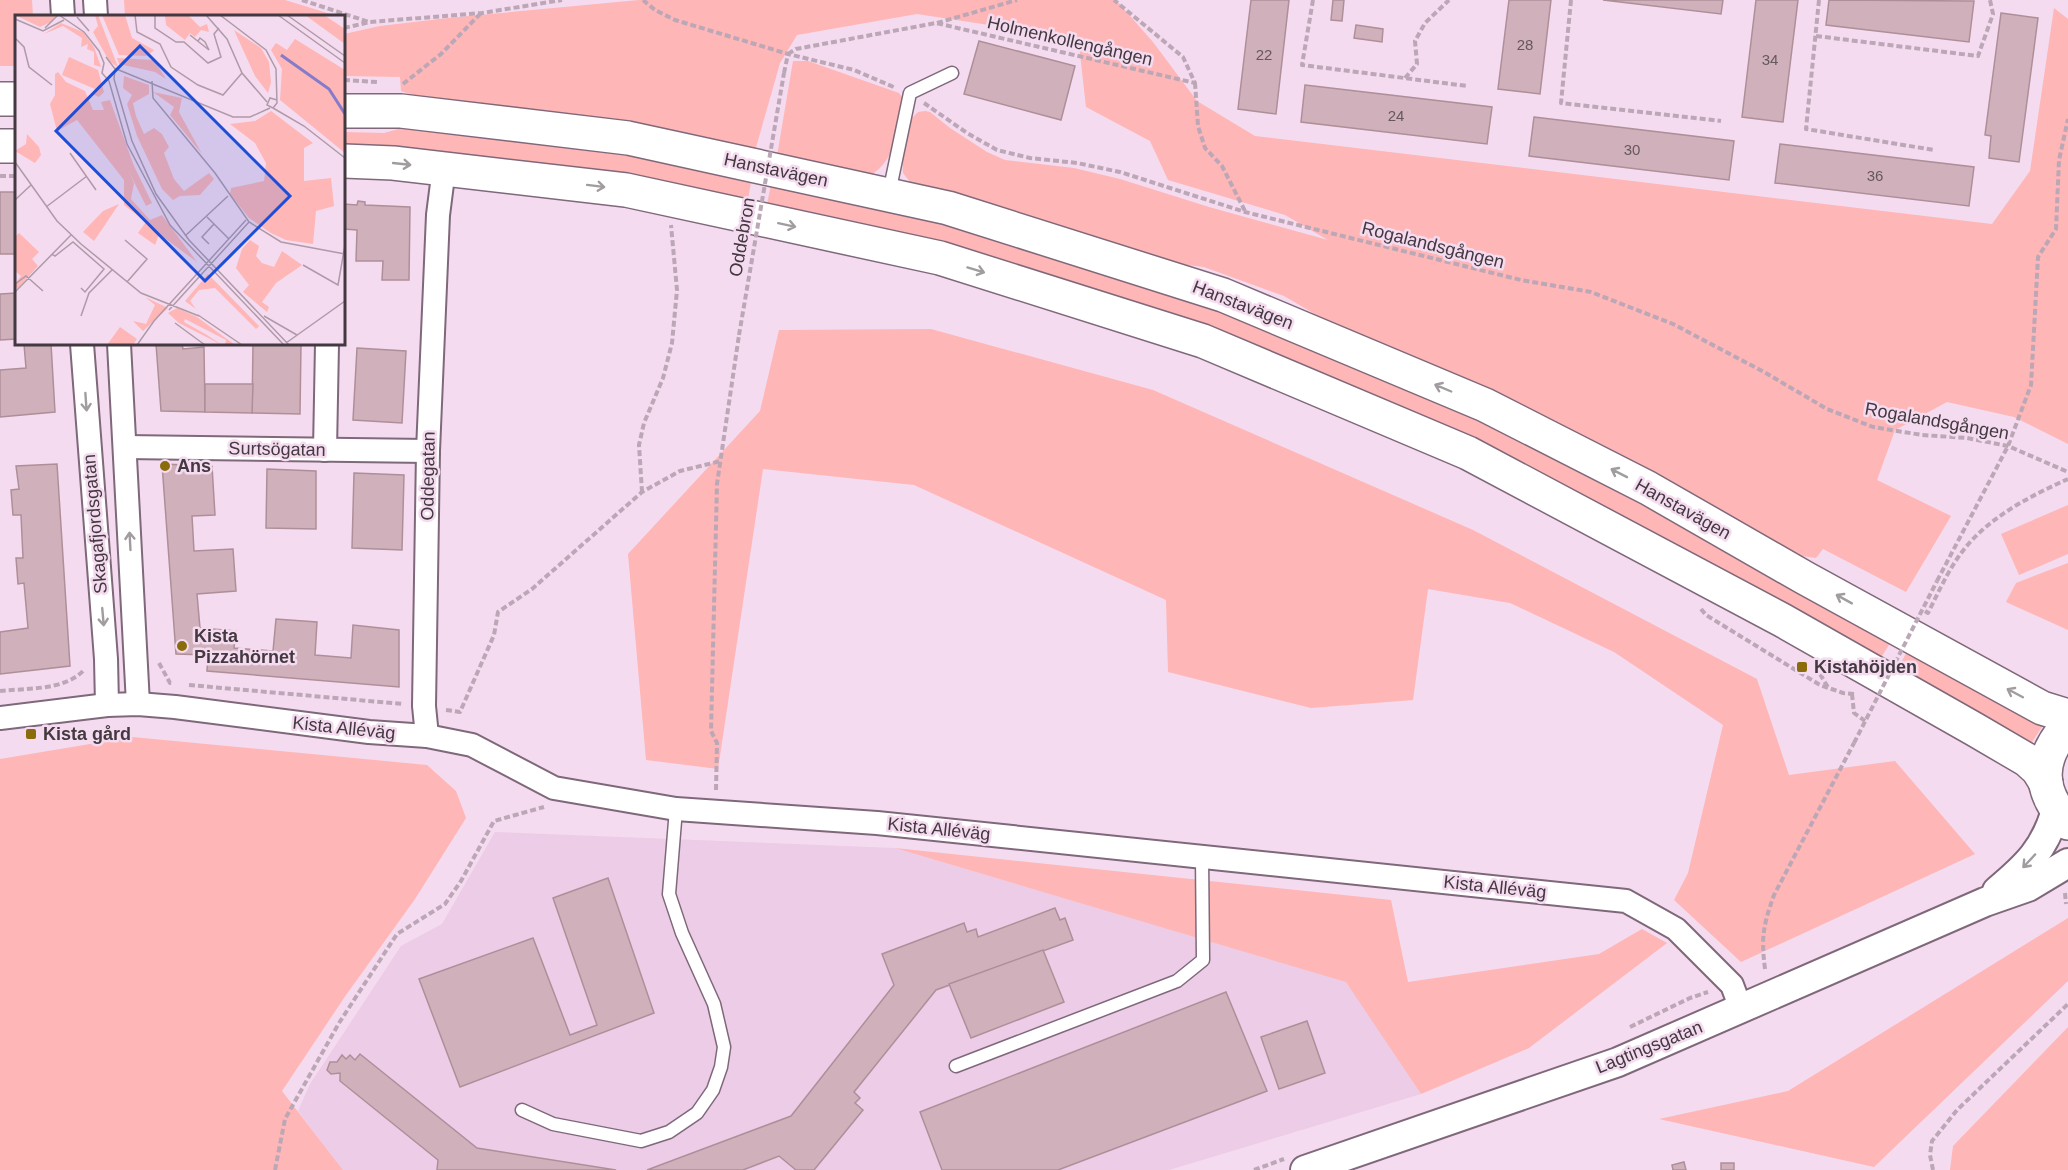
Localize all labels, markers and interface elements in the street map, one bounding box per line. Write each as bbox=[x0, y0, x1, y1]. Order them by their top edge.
street label: Holmenkollengången bbox=[985, 12, 1155, 70]
inset map bbox=[15, 15, 345, 345]
house number: 28 bbox=[1517, 36, 1533, 53]
house number: 22 bbox=[1256, 46, 1272, 63]
house number: 34 bbox=[1762, 51, 1778, 68]
house number: 24 bbox=[1388, 107, 1404, 124]
house number: 30 bbox=[1624, 141, 1640, 158]
street label: Hanstavägen bbox=[722, 149, 830, 191]
one-way arrow bbox=[391, 159, 411, 170]
house number: 36 bbox=[1867, 167, 1883, 184]
one-way arrow bbox=[585, 181, 605, 192]
street label: Oddebron bbox=[725, 196, 759, 278]
street label: Rogalandsgången bbox=[1360, 218, 1506, 272]
one-way arrow bbox=[776, 220, 796, 231]
one-way arrow bbox=[966, 265, 985, 276]
street label: Hanstavägen bbox=[1190, 277, 1296, 333]
one-way arrow bbox=[1435, 382, 1453, 393]
one-way arrow bbox=[80, 391, 91, 411]
street label: Rogalandsgången bbox=[1863, 398, 2011, 444]
street label: Oddegatan bbox=[417, 431, 439, 521]
street label: Surtsögatan bbox=[228, 438, 326, 460]
street label: Skagafjordsgatan bbox=[79, 453, 111, 595]
place label: Ans bbox=[177, 456, 211, 476]
marker: Ans bbox=[158, 459, 172, 473]
one-way arrow bbox=[1610, 467, 1628, 478]
street label: Hanstavägen bbox=[1632, 475, 1734, 543]
one-way arrow bbox=[125, 531, 136, 551]
one-way arrow bbox=[1835, 593, 1853, 604]
one-way arrow bbox=[97, 607, 108, 627]
place label: Kista Pizzahörnet bbox=[194, 626, 295, 667]
marker: Kista Pizzahörnet bbox=[175, 639, 189, 653]
place label: Kistahöjden bbox=[1814, 657, 1917, 677]
marker: Kistahöjden bbox=[1795, 660, 1809, 674]
one-way arrow bbox=[2006, 687, 2024, 698]
street label: Kista Alléväg bbox=[292, 713, 396, 743]
place label: Kista gård bbox=[43, 724, 131, 744]
marker: Kista gård bbox=[24, 727, 38, 741]
street label: Kista Alléväg bbox=[887, 814, 991, 844]
one-way arrow bbox=[2022, 853, 2036, 868]
street label: Kista Alléväg bbox=[1443, 872, 1547, 902]
street label: Lagtingsgatan bbox=[1593, 1017, 1705, 1077]

